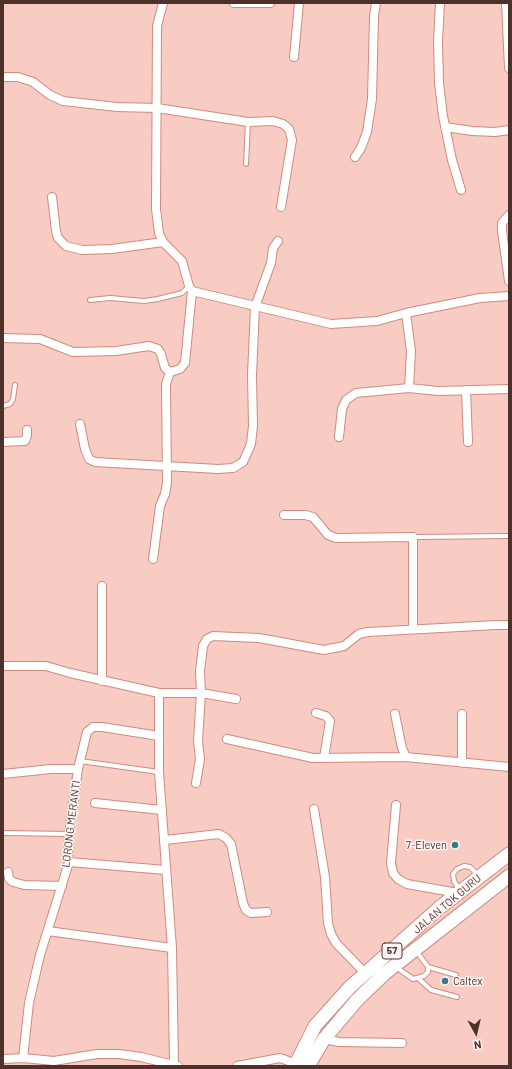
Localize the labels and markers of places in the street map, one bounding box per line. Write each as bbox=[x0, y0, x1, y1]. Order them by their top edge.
place label: 7-Eleven bbox=[406, 838, 447, 852]
marker: 7-Eleven bbox=[450, 840, 460, 850]
place label: Caltex bbox=[453, 974, 483, 988]
marker: Caltex bbox=[440, 976, 450, 986]

